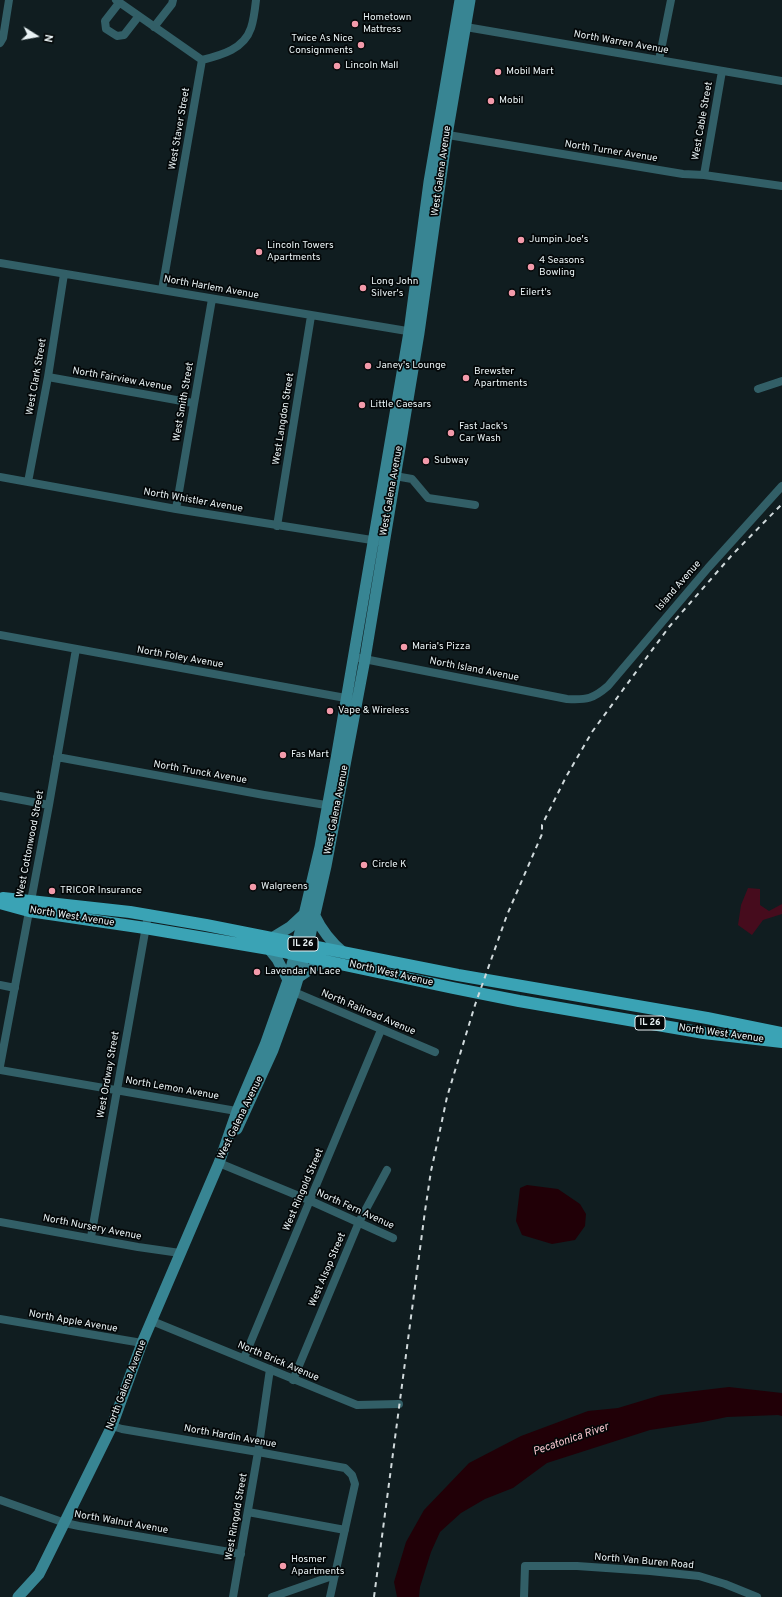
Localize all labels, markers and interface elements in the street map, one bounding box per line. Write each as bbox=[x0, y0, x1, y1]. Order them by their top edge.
place label: Hometown Mattress bbox=[363, 12, 411, 36]
north arrow bbox=[16, 16, 56, 56]
marker: Hometown Mattress bbox=[350, 19, 360, 29]
street label: North Warren Avenue bbox=[573, 29, 669, 57]
text: N bbox=[40, 33, 55, 44]
place label: Twice As Nice Consignments bbox=[289, 33, 353, 56]
marker: Twice As Nice Consignments bbox=[356, 40, 366, 50]
place label: Lincoln Mall bbox=[345, 60, 398, 72]
marker: Lincoln Mall bbox=[332, 61, 342, 71]
place label: Mobil Mart bbox=[506, 66, 554, 78]
marker: Mobil Mart bbox=[493, 67, 503, 77]
street label: West Cable Street bbox=[690, 81, 716, 161]
street label: West Staver Street bbox=[167, 87, 193, 171]
place label: Mobil bbox=[499, 95, 523, 107]
marker: Mobil bbox=[486, 96, 496, 106]
street label: West Galena Avenue bbox=[430, 125, 454, 217]
street label: North Turner Avenue bbox=[564, 139, 658, 165]
place label: Jumpin Joe's bbox=[529, 234, 588, 246]
marker: Jumpin Joe's bbox=[516, 235, 526, 245]
place label: Lincoln Towers Apartments bbox=[267, 240, 334, 264]
marker: Lincoln Towers Apartments bbox=[254, 247, 264, 257]
place label: 4 Seasons Bowling bbox=[539, 255, 584, 278]
marker: 4 Seasons Bowling bbox=[526, 262, 536, 272]
street label: North Harlem Avenue bbox=[162, 274, 260, 302]
place label: Long John Silver's bbox=[371, 276, 418, 300]
marker: Long John Silver's bbox=[358, 283, 368, 293]
place label: Eilert's bbox=[520, 287, 551, 299]
marker: Eilert's bbox=[507, 288, 517, 298]
street label: West Clark Street bbox=[24, 338, 50, 416]
place label: Janey's Lounge bbox=[376, 360, 446, 372]
street label: West Smith Street bbox=[171, 361, 197, 443]
marker: Janey's Lounge bbox=[363, 361, 373, 371]
street label: North Fairview Avenue bbox=[71, 365, 173, 395]
place label: Brewster Apartments bbox=[474, 366, 527, 390]
street label: West Langdon Street bbox=[271, 372, 297, 466]
marker: Brewster Apartments bbox=[461, 373, 471, 383]
place label: Little Caesars bbox=[370, 399, 431, 411]
marker: Little Caesars bbox=[357, 400, 367, 410]
place label: Fast Jack's Car Wash bbox=[459, 421, 508, 444]
marker: Fast Jack's Car Wash bbox=[446, 428, 456, 438]
street label: West Galena Avenue bbox=[378, 445, 406, 537]
place label: Subway bbox=[434, 455, 469, 467]
marker: Subway bbox=[421, 456, 431, 466]
street label: North Whistler Avenue bbox=[142, 486, 244, 516]
street label: Island Avenue bbox=[654, 558, 704, 614]
place label: Maria's Pizza bbox=[412, 641, 470, 653]
marker: Maria's Pizza bbox=[399, 642, 409, 652]
street label: North Foley Avenue bbox=[136, 644, 224, 672]
street label: North Island Avenue bbox=[428, 655, 520, 685]
place label: Vape & Wireless bbox=[338, 705, 409, 717]
marker: Vape & Wireless bbox=[325, 706, 335, 716]
place label: Fas Mart bbox=[291, 749, 329, 761]
marker: Fas Mart bbox=[278, 750, 288, 760]
street label: North Trunck Avenue bbox=[152, 759, 248, 787]
street label: West Galena Avenue bbox=[322, 764, 352, 856]
street label: West Cottonwood Street bbox=[15, 790, 47, 898]
place label: Circle K bbox=[372, 859, 407, 871]
marker: Circle K bbox=[359, 860, 369, 870]
place label: Walgreens bbox=[261, 881, 308, 893]
marker: Walgreens bbox=[248, 882, 258, 892]
place label: TRICOR Insurance bbox=[60, 885, 142, 897]
marker: TRICOR Insurance bbox=[47, 886, 57, 896]
street label: North West Avenue bbox=[29, 904, 115, 930]
road number: IL 26 bbox=[288, 937, 318, 951]
street label: North West Avenue bbox=[348, 958, 434, 990]
place label: Lavendar N Lace bbox=[265, 966, 340, 978]
marker: Lavendar N Lace bbox=[252, 967, 262, 977]
street label: North Railroad Avenue bbox=[319, 988, 417, 1038]
road number: IL 26 bbox=[635, 1016, 665, 1030]
street label: North West Avenue bbox=[678, 1022, 764, 1046]
street label: West Ordway Street bbox=[95, 1030, 123, 1120]
street label: West Galena Avenue bbox=[216, 1074, 266, 1162]
street label: North Lemon Avenue bbox=[124, 1075, 220, 1103]
street label: West Ringold Street bbox=[281, 1147, 327, 1233]
street label: North Fern Avenue bbox=[314, 1187, 396, 1233]
street label: North Nursery Avenue bbox=[42, 1213, 142, 1243]
street label: West Alsop Street bbox=[307, 1231, 349, 1309]
street label: North Apple Avenue bbox=[28, 1308, 118, 1336]
street label: North Galena Avenue bbox=[104, 1338, 150, 1432]
street label: North Brick Avenue bbox=[235, 1339, 321, 1385]
water label: Pecatonica River bbox=[531, 1421, 611, 1459]
street label: North Hardin Avenue bbox=[183, 1423, 277, 1451]
street label: West Ringold Street bbox=[223, 1472, 251, 1562]
street label: North Walnut Avenue bbox=[73, 1509, 169, 1537]
street label: North Van Buren Road bbox=[594, 1552, 694, 1572]
place label: Hosmer Apartments bbox=[291, 1554, 344, 1578]
marker: Hosmer Apartments bbox=[278, 1561, 288, 1571]

